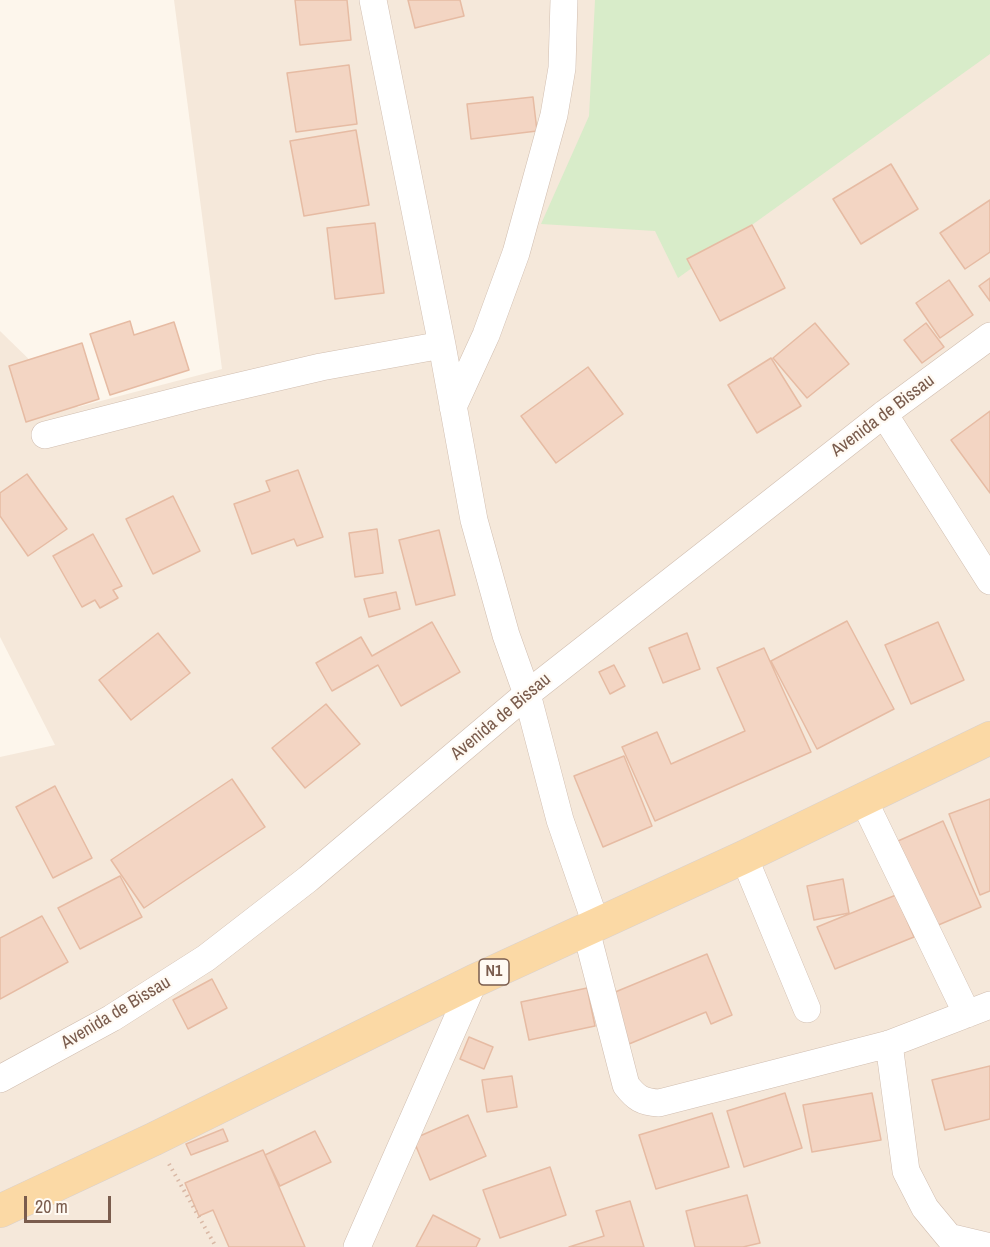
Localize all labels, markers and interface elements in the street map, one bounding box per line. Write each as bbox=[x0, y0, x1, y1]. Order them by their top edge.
street label: Avenida de Bissau bbox=[827, 370, 939, 462]
street label: Avenida de Bissau bbox=[447, 669, 555, 765]
road number: N1 bbox=[479, 959, 509, 985]
street label: Avenida de Bissau bbox=[57, 972, 175, 1054]
scale bar bbox=[27, 1184, 114, 1222]
text: 20 m bbox=[35, 1194, 68, 1219]

